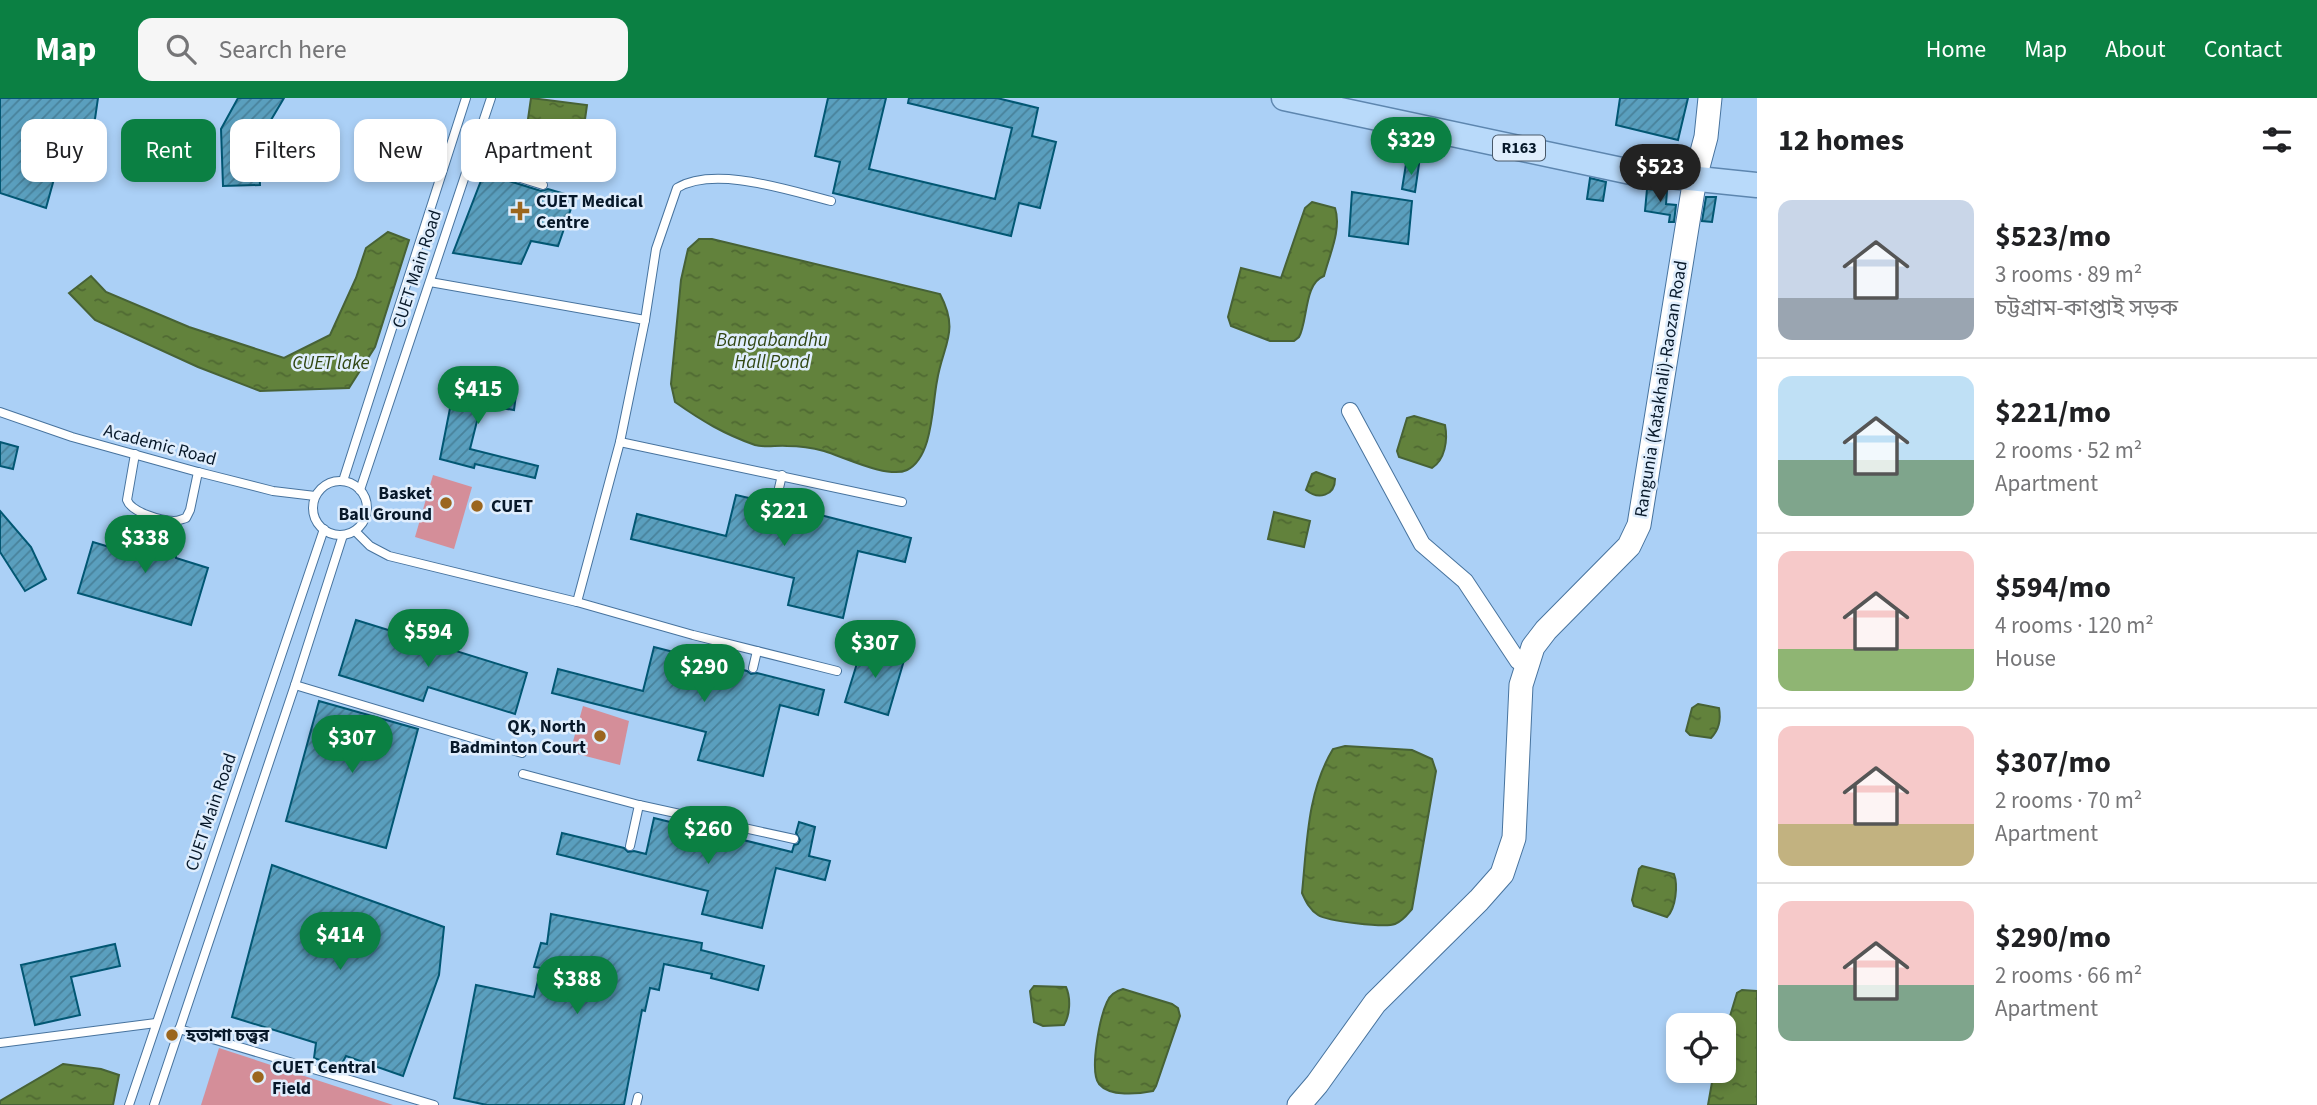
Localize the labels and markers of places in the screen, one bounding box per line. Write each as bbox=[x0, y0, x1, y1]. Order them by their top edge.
pin: $329 bbox=[1370, 118, 1452, 177]
pin: $523 bbox=[1619, 144, 1701, 204]
place label: CUET Medical Centre bbox=[536, 189, 643, 235]
marker: CUET Medical Centre bbox=[510, 201, 530, 221]
pin: $415 bbox=[437, 366, 519, 426]
place label: Basket Ball Ground bbox=[338, 481, 432, 527]
pin: $221 bbox=[743, 489, 825, 548]
place label: CUET bbox=[491, 494, 533, 519]
marker: Basket Ball Ground bbox=[438, 495, 454, 511]
marker: CUET bbox=[469, 498, 485, 514]
pin: $338 bbox=[104, 516, 186, 575]
pin: $594 bbox=[387, 610, 469, 669]
pin: $307 bbox=[834, 620, 916, 680]
pin: $290 bbox=[663, 644, 745, 704]
place label: QK, North Badminton Court bbox=[449, 714, 586, 760]
pin: $307 bbox=[311, 716, 393, 775]
marker: QK, North Badminton Court bbox=[592, 728, 608, 744]
pin: $260 bbox=[667, 806, 749, 866]
pin: $414 bbox=[299, 912, 381, 972]
pin: $388 bbox=[536, 956, 618, 1016]
place label: হতাশা চত্ত্বর bbox=[185, 1023, 270, 1048]
marker: হতাশা চত্ত্বর bbox=[164, 1027, 180, 1043]
place label: CUET Central Field bbox=[272, 1055, 376, 1101]
marker: CUET Central Field bbox=[250, 1069, 266, 1085]

